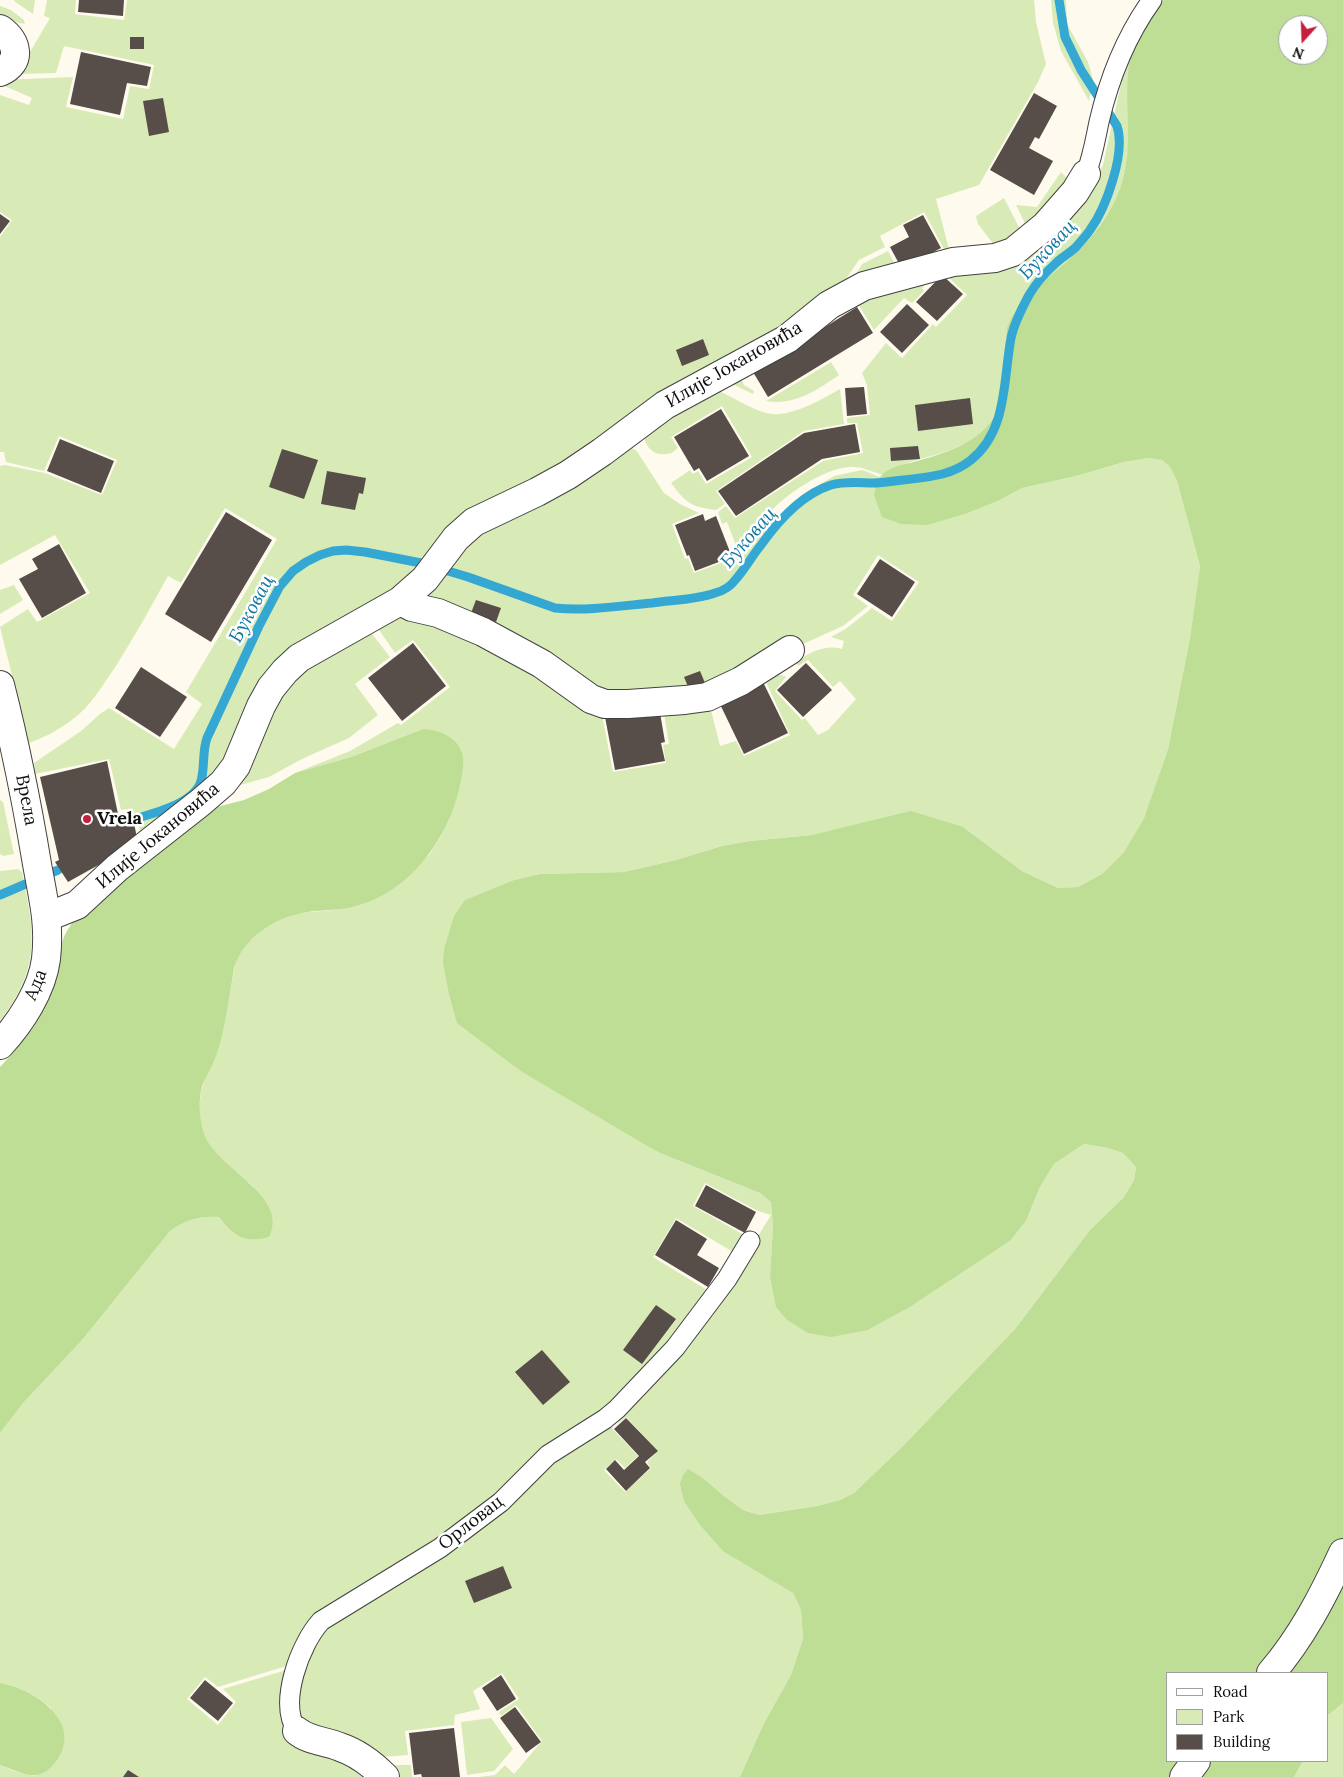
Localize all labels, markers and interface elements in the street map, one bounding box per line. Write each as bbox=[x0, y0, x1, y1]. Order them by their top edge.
north arrow bbox=[1278, 15, 1328, 65]
text: N bbox=[1290, 43, 1306, 63]
water label: Буковац bbox=[1015, 215, 1081, 285]
street label: Илије Јокановића bbox=[662, 317, 806, 413]
water label: Буковац bbox=[716, 503, 782, 573]
water label: Буковац bbox=[225, 571, 279, 647]
street label: Врела bbox=[10, 773, 42, 827]
street label: Илије Јокановића bbox=[92, 778, 224, 894]
place label: Vrela bbox=[97, 808, 142, 830]
marker: Vrela bbox=[81, 813, 93, 825]
street label: Ада bbox=[20, 966, 52, 1004]
street label: Орловац bbox=[434, 1491, 508, 1555]
legend bbox=[1166, 1672, 1328, 1762]
text: Road bbox=[1213, 1682, 1248, 1701]
text: Park bbox=[1213, 1707, 1244, 1726]
text: Building bbox=[1213, 1732, 1270, 1751]

